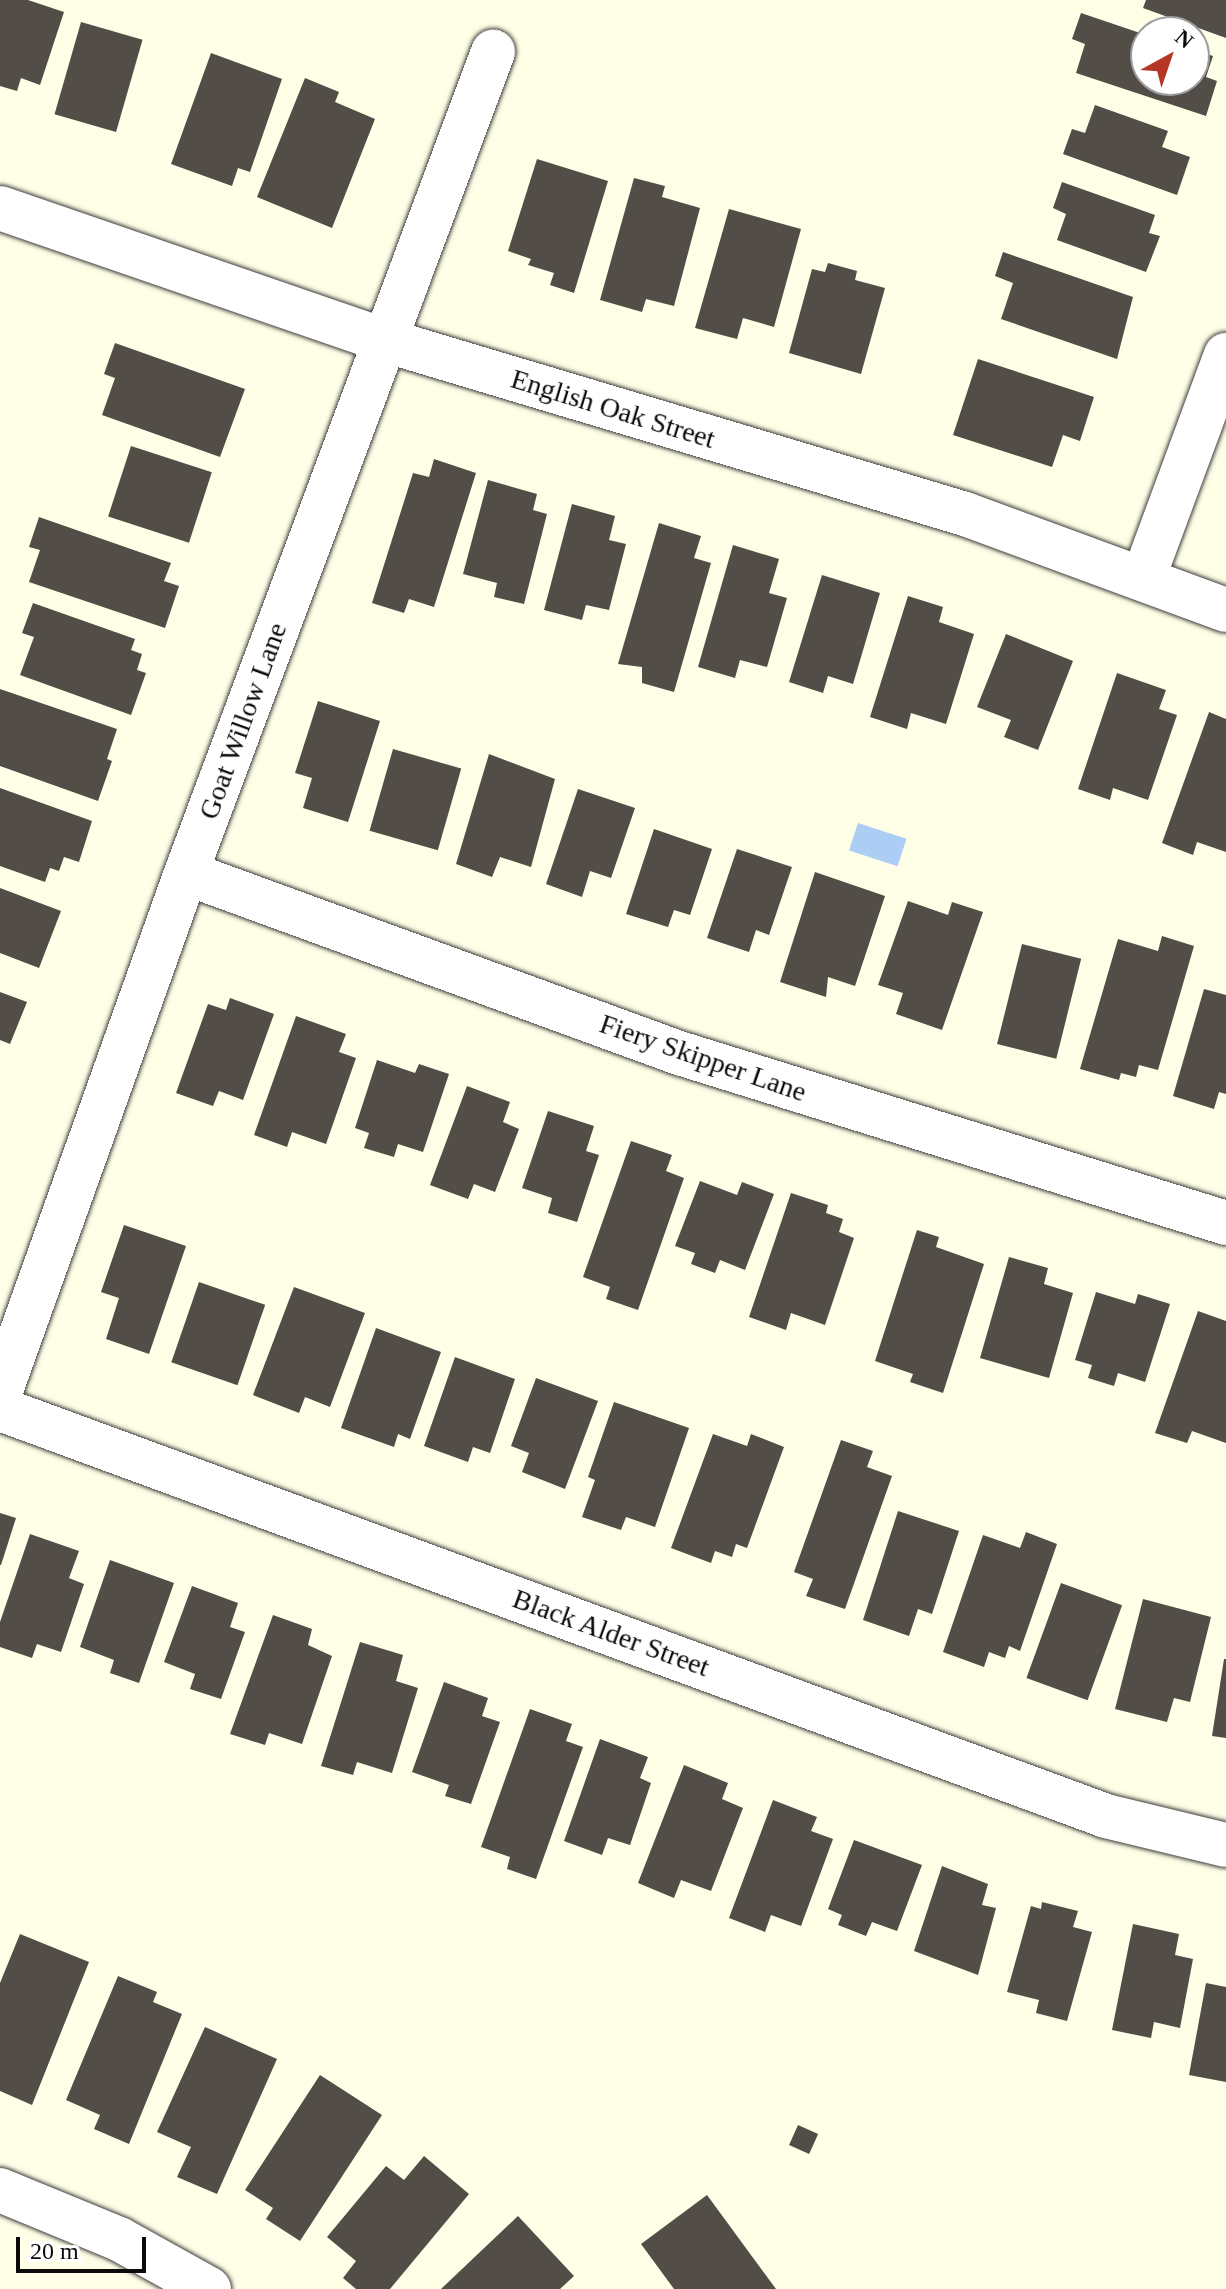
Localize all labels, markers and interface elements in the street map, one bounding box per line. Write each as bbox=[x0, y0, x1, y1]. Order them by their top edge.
north arrow bbox=[1130, 16, 1210, 96]
text: N bbox=[1170, 24, 1199, 53]
street label: English Oak Street bbox=[507, 362, 719, 456]
street label: Goat Willow Lane bbox=[192, 618, 294, 824]
street label: Fiery Skipper Lane bbox=[595, 1007, 811, 1109]
street label: Black Alder Street bbox=[507, 1582, 715, 1684]
scale bar bbox=[20, 2221, 150, 2271]
text: 20 m bbox=[30, 2238, 79, 2264]

